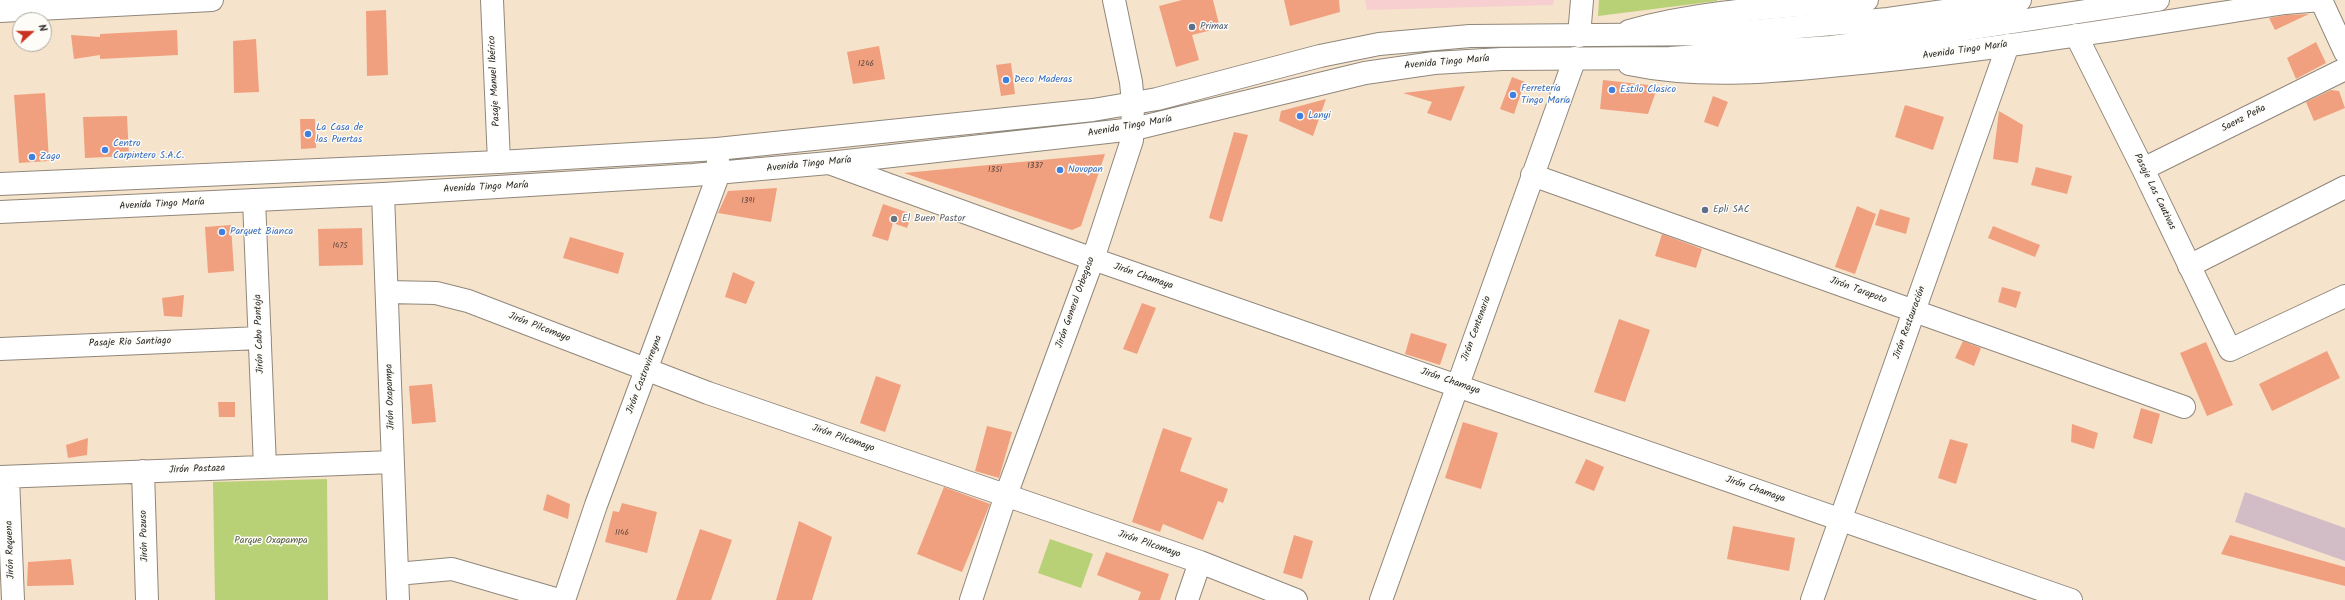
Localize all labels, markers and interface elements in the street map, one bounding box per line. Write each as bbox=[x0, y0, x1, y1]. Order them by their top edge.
north arrow bbox=[12, 12, 52, 52]
place label: Primax bbox=[1200, 21, 1228, 33]
text: N bbox=[33, 22, 52, 35]
marker: Primax bbox=[1187, 22, 1197, 32]
street label: Pasaje Manuel Ibérico bbox=[487, 35, 503, 127]
street label: Avenida Tingo María bbox=[1922, 39, 2008, 63]
street label: Avenida Tingo María bbox=[1404, 53, 1490, 73]
house number: 1246 bbox=[858, 60, 874, 70]
place label: Deco Maderas bbox=[1014, 74, 1072, 86]
marker: Deco Maderas bbox=[1001, 75, 1011, 85]
place label: Ferretería Tingo María bbox=[1521, 83, 1570, 106]
place label: Estilo Clasico bbox=[1620, 84, 1676, 96]
marker: Estilo Clasico bbox=[1607, 85, 1617, 95]
marker: Ferretería Tingo María bbox=[1508, 90, 1518, 100]
street label: Saenz Peña bbox=[2220, 103, 2268, 135]
place label: Lanyi bbox=[1308, 110, 1331, 122]
marker: Lanyi bbox=[1295, 111, 1305, 121]
street label: Avenida Tingo María bbox=[1087, 114, 1173, 140]
place label: La Casa de las Puertas bbox=[316, 122, 363, 146]
marker: La Casa de las Puertas bbox=[303, 129, 313, 139]
place label: Centro Carpintero S.A.C. bbox=[113, 138, 184, 162]
marker: Centro Carpintero S.A.C. bbox=[100, 145, 110, 155]
place label: Zago bbox=[40, 151, 60, 163]
marker: Zago bbox=[27, 152, 37, 162]
street label: Pasaje Las Cautivas bbox=[2130, 152, 2178, 232]
street label: Avenida Tingo María bbox=[766, 155, 852, 175]
house number: 1337 bbox=[1027, 162, 1043, 172]
place label: Novopan bbox=[1068, 164, 1103, 176]
marker: Novopan bbox=[1055, 165, 1065, 175]
house number: 1351 bbox=[988, 166, 1002, 176]
street label: Avenida Tingo María bbox=[443, 180, 529, 196]
street label: Avenida Tingo María bbox=[119, 197, 205, 213]
house number: 1391 bbox=[741, 197, 755, 207]
place label: Epli SAC bbox=[1713, 204, 1750, 216]
marker: Epli SAC bbox=[1700, 205, 1710, 215]
place label: El Buen Pastor bbox=[902, 213, 965, 225]
marker: El Buen Pastor bbox=[889, 214, 899, 224]
place label: Parquet Bianca bbox=[230, 226, 293, 238]
marker: Parquet Bianca bbox=[217, 227, 227, 237]
house number: 1475 bbox=[333, 242, 347, 252]
street label: Jirón General Orbegoso bbox=[1054, 256, 1098, 350]
street label: Jirón Chamaya bbox=[1112, 261, 1174, 293]
street label: Jirón Tarapoto bbox=[1828, 275, 1888, 307]
street label: Jirón Restauración bbox=[1891, 285, 1929, 361]
street label: Jirón Cabo Pantoja bbox=[253, 294, 267, 374]
street label: Jirón Centenario bbox=[1460, 295, 1494, 363]
street label: Jirón Pilcomayo bbox=[506, 311, 572, 345]
street label: Jirón Castrovirreyna bbox=[624, 334, 666, 416]
street label: Pasaje Rio Santiago bbox=[89, 336, 171, 350]
street label: Jirón Oxapampa bbox=[384, 364, 398, 430]
street label: Jirón Chamaya bbox=[1419, 366, 1481, 398]
street label: Jirón Pilcomayo bbox=[810, 423, 876, 455]
street label: Jirón Pastaza bbox=[169, 463, 225, 477]
street label: Jirón Chamaya bbox=[1724, 474, 1786, 506]
street label: Jirón Pozuso bbox=[138, 510, 152, 562]
street label: Jirón Requena bbox=[4, 520, 18, 580]
house number: 1146 bbox=[615, 529, 629, 539]
street label: Jirón Pilcomayo bbox=[1116, 529, 1182, 561]
park label: Parque Oxapampa bbox=[234, 535, 308, 547]

